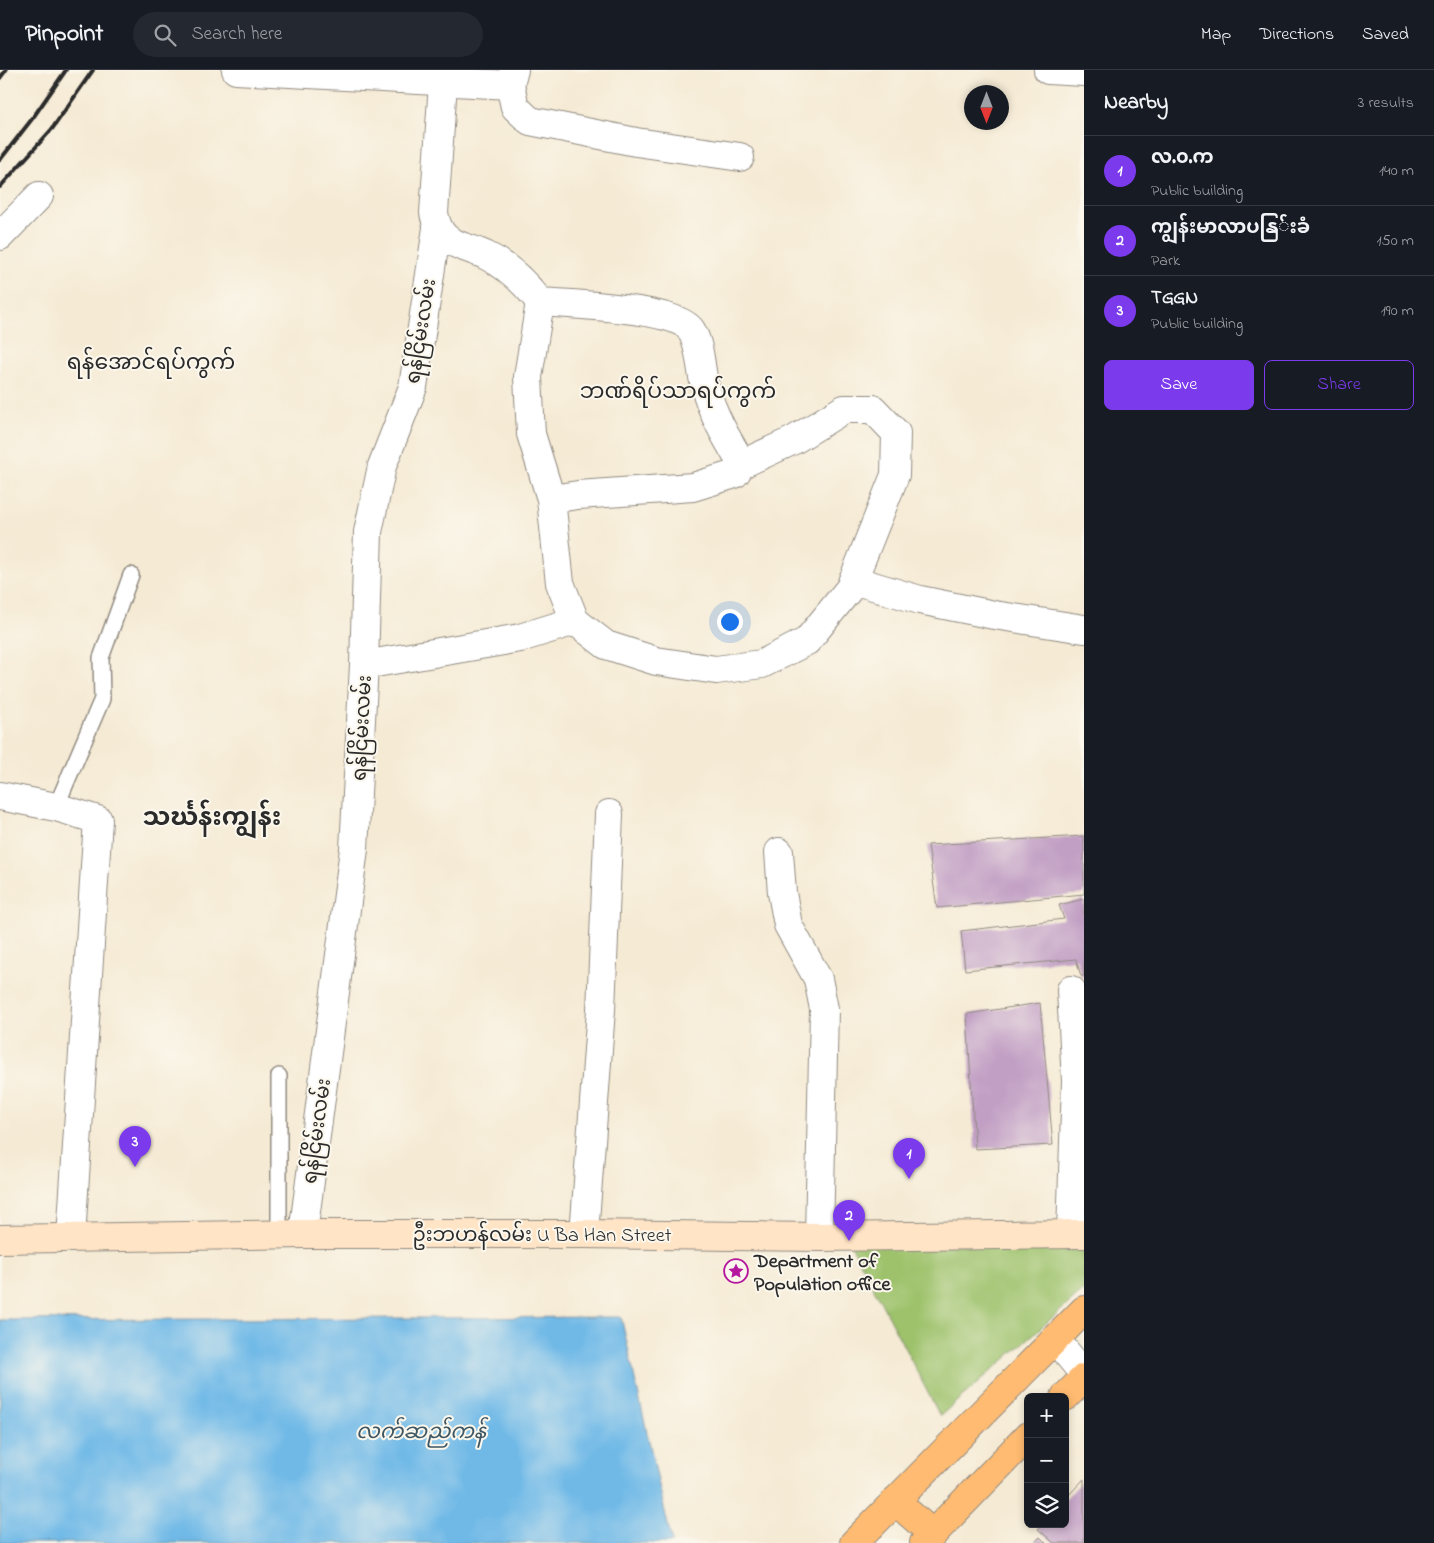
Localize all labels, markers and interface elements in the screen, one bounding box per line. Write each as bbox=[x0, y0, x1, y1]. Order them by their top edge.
search box bbox=[133, 12, 483, 57]
text: Pinpoint bbox=[25, 17, 103, 52]
icon: search bbox=[151, 21, 179, 49]
text: Search here bbox=[191, 21, 282, 48]
text: Map bbox=[1201, 22, 1231, 48]
text: Directions bbox=[1259, 22, 1334, 48]
text: Saved bbox=[1362, 22, 1409, 48]
north arrow bbox=[964, 85, 1009, 130]
text: Nearby bbox=[1104, 88, 1168, 118]
text: 3 results bbox=[1358, 91, 1414, 115]
text: လ.၀.က bbox=[1151, 145, 1214, 172]
text: 1 bbox=[1117, 159, 1123, 183]
text: 140 m bbox=[1379, 159, 1414, 183]
text: Public building bbox=[1151, 179, 1243, 203]
text: ကျွန်းမာလာပနြ်းခံ bbox=[1151, 215, 1310, 242]
text: 2 bbox=[1116, 229, 1124, 253]
text: 150 m bbox=[1376, 229, 1414, 253]
text: Park bbox=[1151, 249, 1180, 273]
street label: ရန်ငြိမ်းလမ်း bbox=[398, 276, 445, 386]
text: TGGN bbox=[1151, 285, 1198, 312]
text: 3 bbox=[1117, 299, 1123, 323]
text: 190 m bbox=[1381, 299, 1414, 323]
text: Public building bbox=[1151, 312, 1243, 336]
district label: ရန်အောင်ရပ်ကွက် bbox=[67, 346, 235, 380]
button: Save bbox=[1104, 360, 1254, 410]
button: Share bbox=[1264, 360, 1414, 410]
district label: ဘဏ်ရိပ်သာရပ်ကွက် bbox=[580, 375, 776, 409]
your location bbox=[717, 609, 743, 635]
street label: ရန်ငြိမ်းလမ်း bbox=[344, 674, 381, 782]
district label: သင်္ဃန်းကျွန်း bbox=[143, 799, 281, 839]
street label: ရန်ငြိမ်းလမ်း bbox=[295, 1076, 340, 1186]
pin: 3 bbox=[119, 1126, 151, 1167]
pin: 1 bbox=[893, 1138, 925, 1179]
pin: 2 bbox=[833, 1200, 865, 1241]
street label: ဦးဘဟန်လမ်း U Ba Han Street bbox=[412, 1220, 672, 1251]
place label: Department of Population office bbox=[753, 1248, 891, 1300]
place icon: Department of Population office bbox=[723, 1258, 749, 1284]
map controls bbox=[1024, 1393, 1069, 1528]
button: + bbox=[1024, 1393, 1069, 1438]
water label: လက်ဆည်ကန် bbox=[356, 1416, 489, 1448]
button: − bbox=[1024, 1438, 1069, 1483]
button: layers bbox=[1024, 1483, 1069, 1528]

